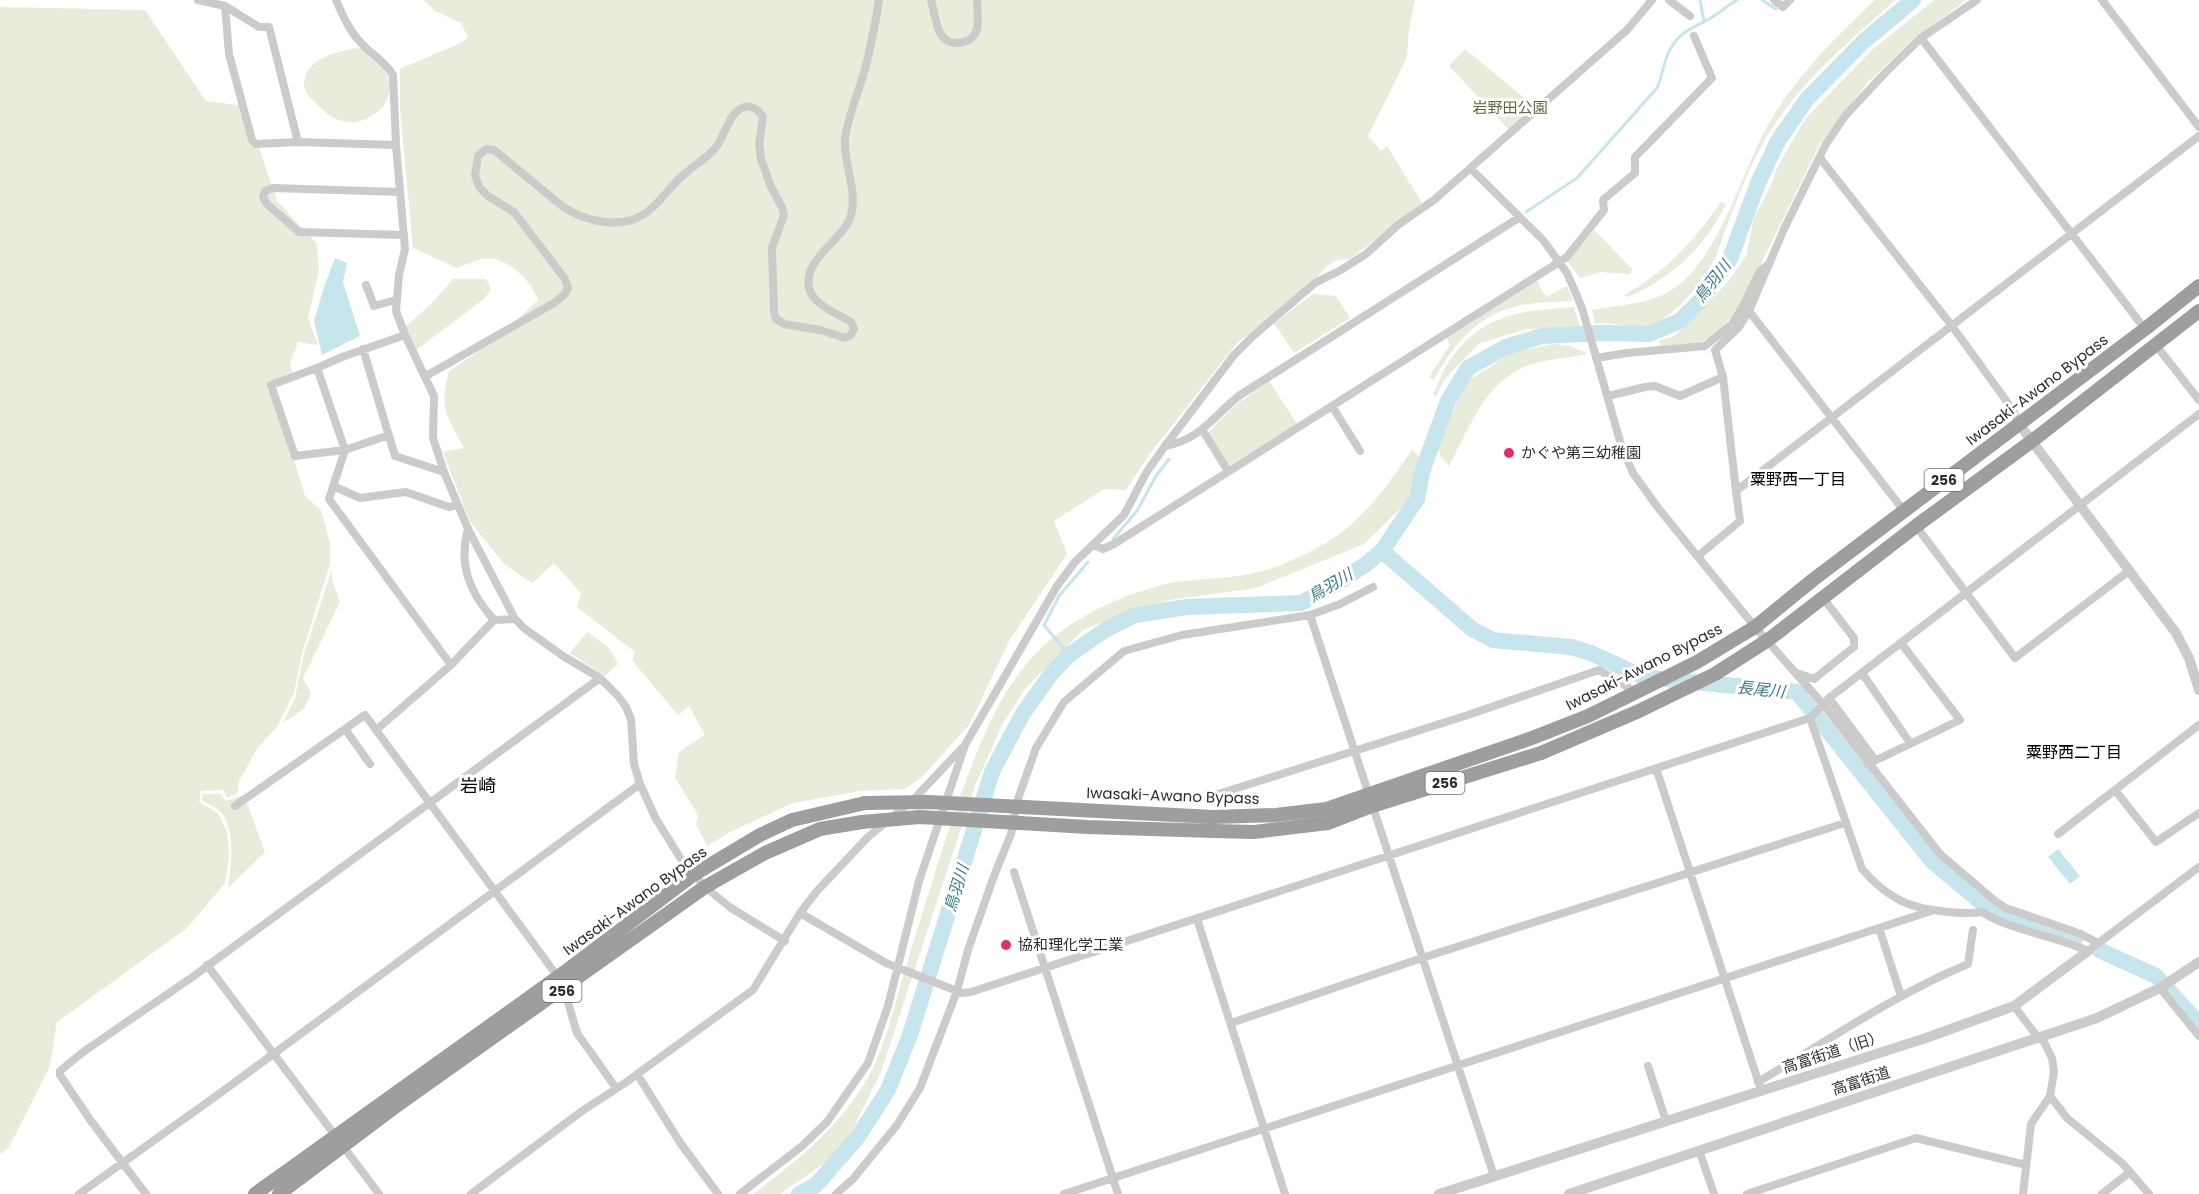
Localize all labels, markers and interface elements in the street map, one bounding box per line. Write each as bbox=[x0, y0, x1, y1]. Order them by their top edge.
park label: 岩野田公園 bbox=[1472, 97, 1548, 118]
water label: 鳥羽川 bbox=[1689, 254, 1737, 307]
street label: Iwasaki-Awano Bypass bbox=[1961, 329, 2112, 450]
place label: かぐや第三幼稚園 bbox=[1521, 442, 1641, 463]
marker: かぐや第三幼稚園 bbox=[1502, 446, 1516, 460]
district label: 粟野西一丁目 bbox=[1750, 468, 1846, 491]
road number: 256 bbox=[1924, 469, 1964, 491]
water label: 鳥羽川 bbox=[1304, 562, 1358, 608]
street label: Iwasaki-Awano Bypass bbox=[1562, 618, 1726, 715]
water label: 長尾川 bbox=[1736, 676, 1788, 704]
district label: 粟野西二丁目 bbox=[2026, 741, 2122, 764]
road number: 256 bbox=[1426, 772, 1464, 794]
district label: 岩崎 bbox=[460, 773, 496, 798]
street label: Iwasaki-Awano Bypass bbox=[1086, 782, 1260, 809]
street label: Iwasaki-Awano Bypass bbox=[559, 841, 711, 960]
water label: 鳥羽川 bbox=[938, 860, 975, 914]
place label: 協和理化学工業 bbox=[1018, 934, 1123, 955]
marker: 協和理化学工業 bbox=[999, 938, 1013, 952]
road number: 256 bbox=[542, 980, 582, 1002]
street label: 高富街道（旧） bbox=[1780, 1025, 1886, 1078]
street label: 高富街道 bbox=[1829, 1061, 1893, 1100]

